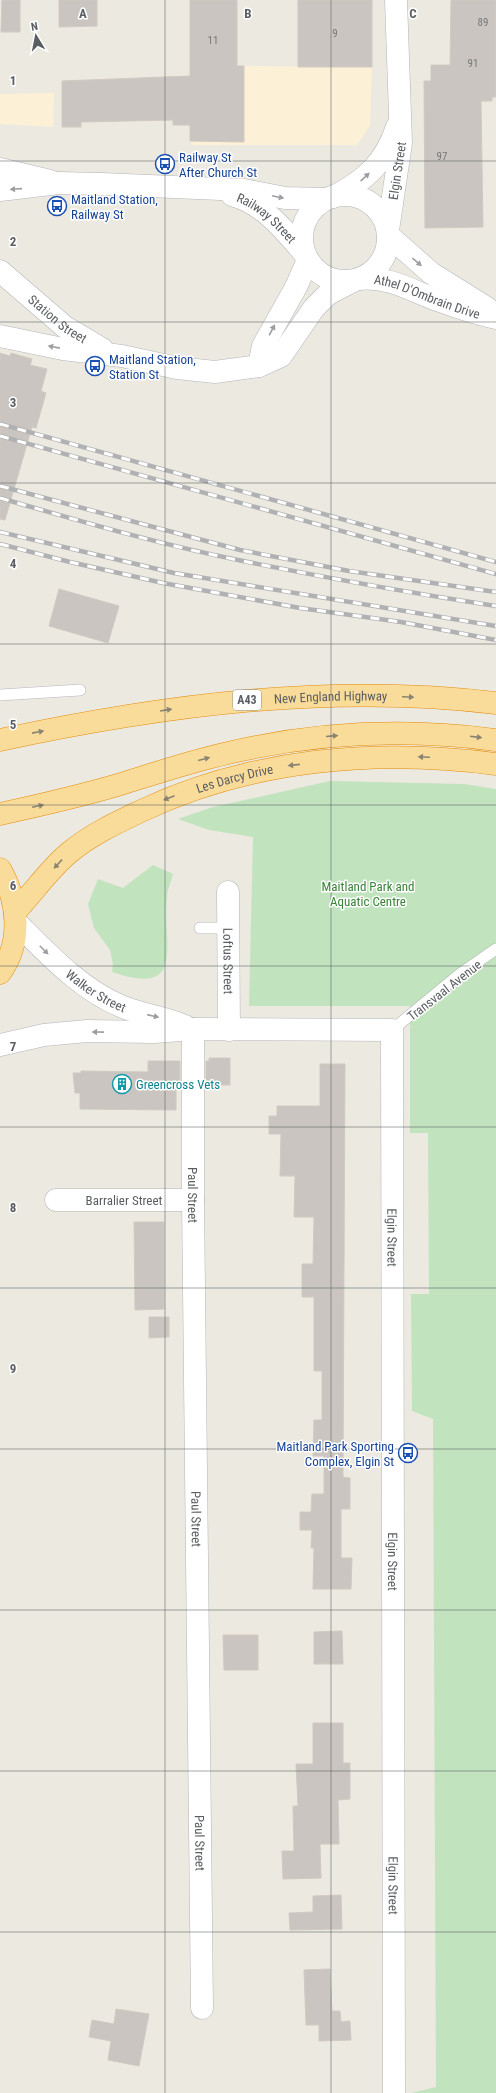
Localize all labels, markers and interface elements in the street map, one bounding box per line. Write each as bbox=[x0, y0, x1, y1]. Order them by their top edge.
text: A bbox=[79, 6, 87, 21]
text: B bbox=[244, 6, 252, 21]
text: C bbox=[409, 6, 417, 21]
north arrow bbox=[16, 16, 56, 56]
house number: 89 bbox=[478, 16, 488, 29]
text: N bbox=[30, 20, 39, 34]
house number: 9 bbox=[332, 27, 338, 40]
house number: 11 bbox=[208, 34, 218, 47]
house number: 91 bbox=[468, 57, 478, 70]
text: 1 bbox=[10, 73, 16, 88]
street label: Elgin Street bbox=[386, 140, 409, 201]
place label: Railway St After Church St bbox=[179, 150, 257, 180]
house number: 97 bbox=[437, 150, 447, 163]
bus stop icon: Railway St After Church St bbox=[154, 153, 176, 175]
one-way arrow bbox=[360, 172, 370, 182]
one-way arrow bbox=[9, 186, 22, 192]
street label: Railway Street bbox=[235, 190, 299, 247]
place label: Maitland Station, Railway St bbox=[71, 192, 158, 222]
one-way arrow bbox=[272, 194, 284, 200]
bus stop icon: Maitland Station, Railway St bbox=[46, 195, 68, 217]
text: 2 bbox=[10, 234, 17, 249]
one-way arrow bbox=[412, 257, 423, 266]
street label: Athel D'Ombrain Drive bbox=[373, 272, 482, 322]
street label: Station Street bbox=[25, 292, 90, 346]
one-way arrow bbox=[268, 324, 275, 335]
one-way arrow bbox=[48, 343, 60, 349]
place label: Maitland Station, Station St bbox=[109, 352, 196, 382]
bus stop icon: Maitland Station, Station St bbox=[84, 355, 106, 377]
text: 3 bbox=[10, 395, 16, 410]
text: 4 bbox=[10, 556, 17, 571]
street label: New England Highway bbox=[273, 688, 388, 707]
road number: A43 bbox=[233, 690, 261, 710]
one-way arrow bbox=[402, 694, 415, 700]
one-way arrow bbox=[160, 706, 172, 712]
text: 5 bbox=[10, 717, 17, 732]
one-way arrow bbox=[32, 729, 44, 735]
one-way arrow bbox=[326, 733, 338, 740]
one-way arrow bbox=[470, 734, 482, 740]
one-way arrow bbox=[418, 754, 430, 761]
one-way arrow bbox=[199, 756, 211, 762]
one-way arrow bbox=[288, 761, 300, 768]
street label: Les Darcy Drive bbox=[194, 762, 274, 796]
one-way arrow bbox=[162, 796, 174, 802]
one-way arrow bbox=[32, 802, 44, 808]
one-way arrow bbox=[54, 859, 63, 869]
text: 6 bbox=[10, 878, 17, 893]
park label: Maitland Park and Aquatic Centre bbox=[322, 879, 414, 909]
street label: Loftus Street bbox=[220, 928, 236, 994]
one-way arrow bbox=[39, 945, 49, 955]
street label: Transvaal Avenue bbox=[404, 957, 484, 1024]
street label: Walker Street bbox=[63, 967, 128, 1015]
one-way arrow bbox=[147, 1013, 160, 1019]
one-way arrow bbox=[92, 1028, 104, 1035]
text: 7 bbox=[10, 1039, 17, 1054]
building icon: Greencross Vets bbox=[111, 1073, 133, 1095]
place label: Greencross Vets bbox=[136, 1077, 220, 1092]
street label: Paul Street bbox=[185, 1167, 200, 1223]
street label: Barralier Street bbox=[86, 1193, 163, 1208]
text: 8 bbox=[10, 1200, 16, 1215]
street label: Elgin Street bbox=[384, 1208, 399, 1267]
text: 9 bbox=[10, 1361, 16, 1376]
place label: Maitland Park Sporting Complex, Elgin St bbox=[277, 1439, 394, 1469]
bus stop icon: Maitland Park Sporting Complex, Elgin St bbox=[397, 1442, 419, 1464]
street label: Paul Street bbox=[188, 1491, 204, 1547]
street label: Elgin Street bbox=[385, 1532, 400, 1591]
street label: Paul Street bbox=[192, 1815, 207, 1871]
street label: Elgin Street bbox=[386, 1856, 401, 1915]

